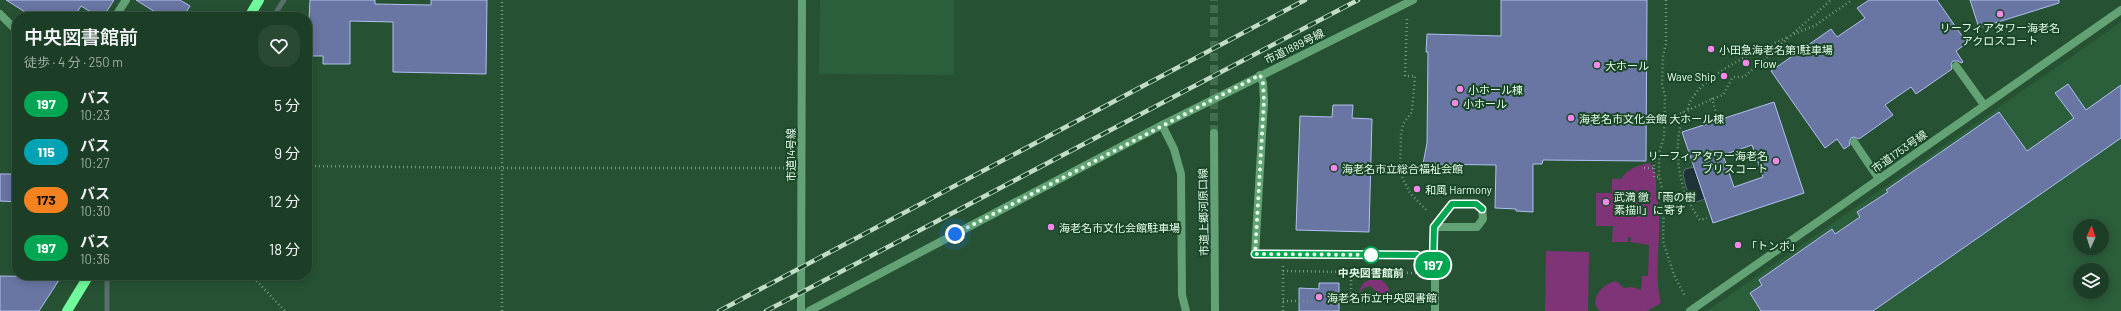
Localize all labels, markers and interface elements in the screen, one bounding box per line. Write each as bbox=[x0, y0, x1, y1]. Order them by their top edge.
marker: リーフィアタワー海老名 アクロスコート bbox=[1995, 9, 2005, 19]
place label: リーフィアタワー海老名 アクロスコート bbox=[1940, 21, 2060, 47]
text: 中央図書館前 bbox=[24, 25, 138, 48]
button: heart bbox=[258, 25, 300, 67]
street label: 市道1889号線 bbox=[1262, 26, 1326, 66]
place label: 小田急海老名第1駐車場 bbox=[1719, 43, 1833, 56]
marker: 小田急海老名第1駐車場 bbox=[1706, 44, 1716, 54]
text: 徒歩 · 4 分 · 250 m bbox=[24, 54, 123, 70]
place label: Flow bbox=[1754, 57, 1777, 70]
marker: Flow bbox=[1741, 58, 1751, 68]
place label: 大ホール bbox=[1605, 59, 1649, 72]
marker: 大ホール bbox=[1592, 60, 1602, 70]
place label: Wave Ship bbox=[1667, 70, 1716, 83]
marker: Wave Ship bbox=[1719, 71, 1729, 81]
place label: 小ホール棟 bbox=[1468, 83, 1523, 96]
marker: 小ホール棟 bbox=[1455, 84, 1465, 94]
text: バス bbox=[80, 88, 110, 106]
text: 197 bbox=[36, 95, 56, 112]
text: 5 分 bbox=[274, 96, 300, 114]
place label: 小ホール bbox=[1463, 97, 1507, 110]
marker: 小ホール bbox=[1450, 98, 1460, 108]
text: 10:23 bbox=[80, 107, 110, 123]
place label: 海老名市文化会館 大ホール棟 bbox=[1579, 112, 1724, 125]
marker: 海老名市文化会館 大ホール棟 bbox=[1566, 113, 1576, 123]
street label: 市道1753号線 bbox=[1869, 127, 1929, 175]
street label: 市道14号線 bbox=[784, 128, 797, 182]
text: バス bbox=[80, 136, 110, 154]
text: 115 bbox=[37, 143, 55, 160]
text: 9 分 bbox=[274, 144, 300, 162]
place label: リーフィアタワー海老名 ブリスコート bbox=[1648, 149, 1768, 175]
text: 10:27 bbox=[80, 155, 109, 171]
marker: リーフィアタワー海老名 ブリスコート bbox=[1771, 156, 1781, 166]
place label: 海老名市立総合福祉会館 bbox=[1342, 162, 1463, 175]
marker: 海老名市立総合福祉会館 bbox=[1329, 163, 1339, 173]
street label: 市道上郷河原口線 bbox=[1196, 168, 1210, 256]
place label: 和風 Harmony bbox=[1425, 183, 1492, 196]
text: バス bbox=[80, 184, 110, 202]
marker: 和風 Harmony bbox=[1412, 184, 1422, 194]
place label: 武満 徹 「雨の樹 素描II」に寄す bbox=[1614, 190, 1695, 216]
text: 173 bbox=[36, 191, 56, 208]
text: 12 分 bbox=[269, 192, 300, 210]
marker: 武満 徹 「雨の樹 素描II」に寄す bbox=[1601, 197, 1611, 207]
text: 10:30 bbox=[80, 203, 110, 219]
north arrow bbox=[2073, 219, 2109, 255]
map controls bbox=[2073, 219, 2109, 299]
place label: 海老名市文化会館駐車場 bbox=[1059, 221, 1180, 234]
marker: 海老名市文化会館駐車場 bbox=[1046, 222, 1056, 232]
your location bbox=[945, 224, 965, 244]
text: バス bbox=[80, 232, 110, 250]
text: 197 bbox=[36, 239, 56, 256]
place label: 「トンボ」 bbox=[1746, 239, 1801, 252]
text: 18 分 bbox=[269, 240, 300, 258]
marker: 「トンボ」 bbox=[1733, 240, 1743, 250]
marker: 中央図書館前 bbox=[1362, 246, 1380, 264]
text: 10:36 bbox=[80, 251, 110, 267]
line badge: 197 bbox=[1410, 252, 1456, 278]
text: 197 bbox=[1423, 256, 1443, 273]
button: layers bbox=[2073, 263, 2109, 299]
place label: 中央図書館前 bbox=[1338, 266, 1404, 279]
place label: 海老名市立中央図書館 bbox=[1327, 291, 1437, 304]
marker: 海老名市立中央図書館 bbox=[1314, 292, 1324, 302]

